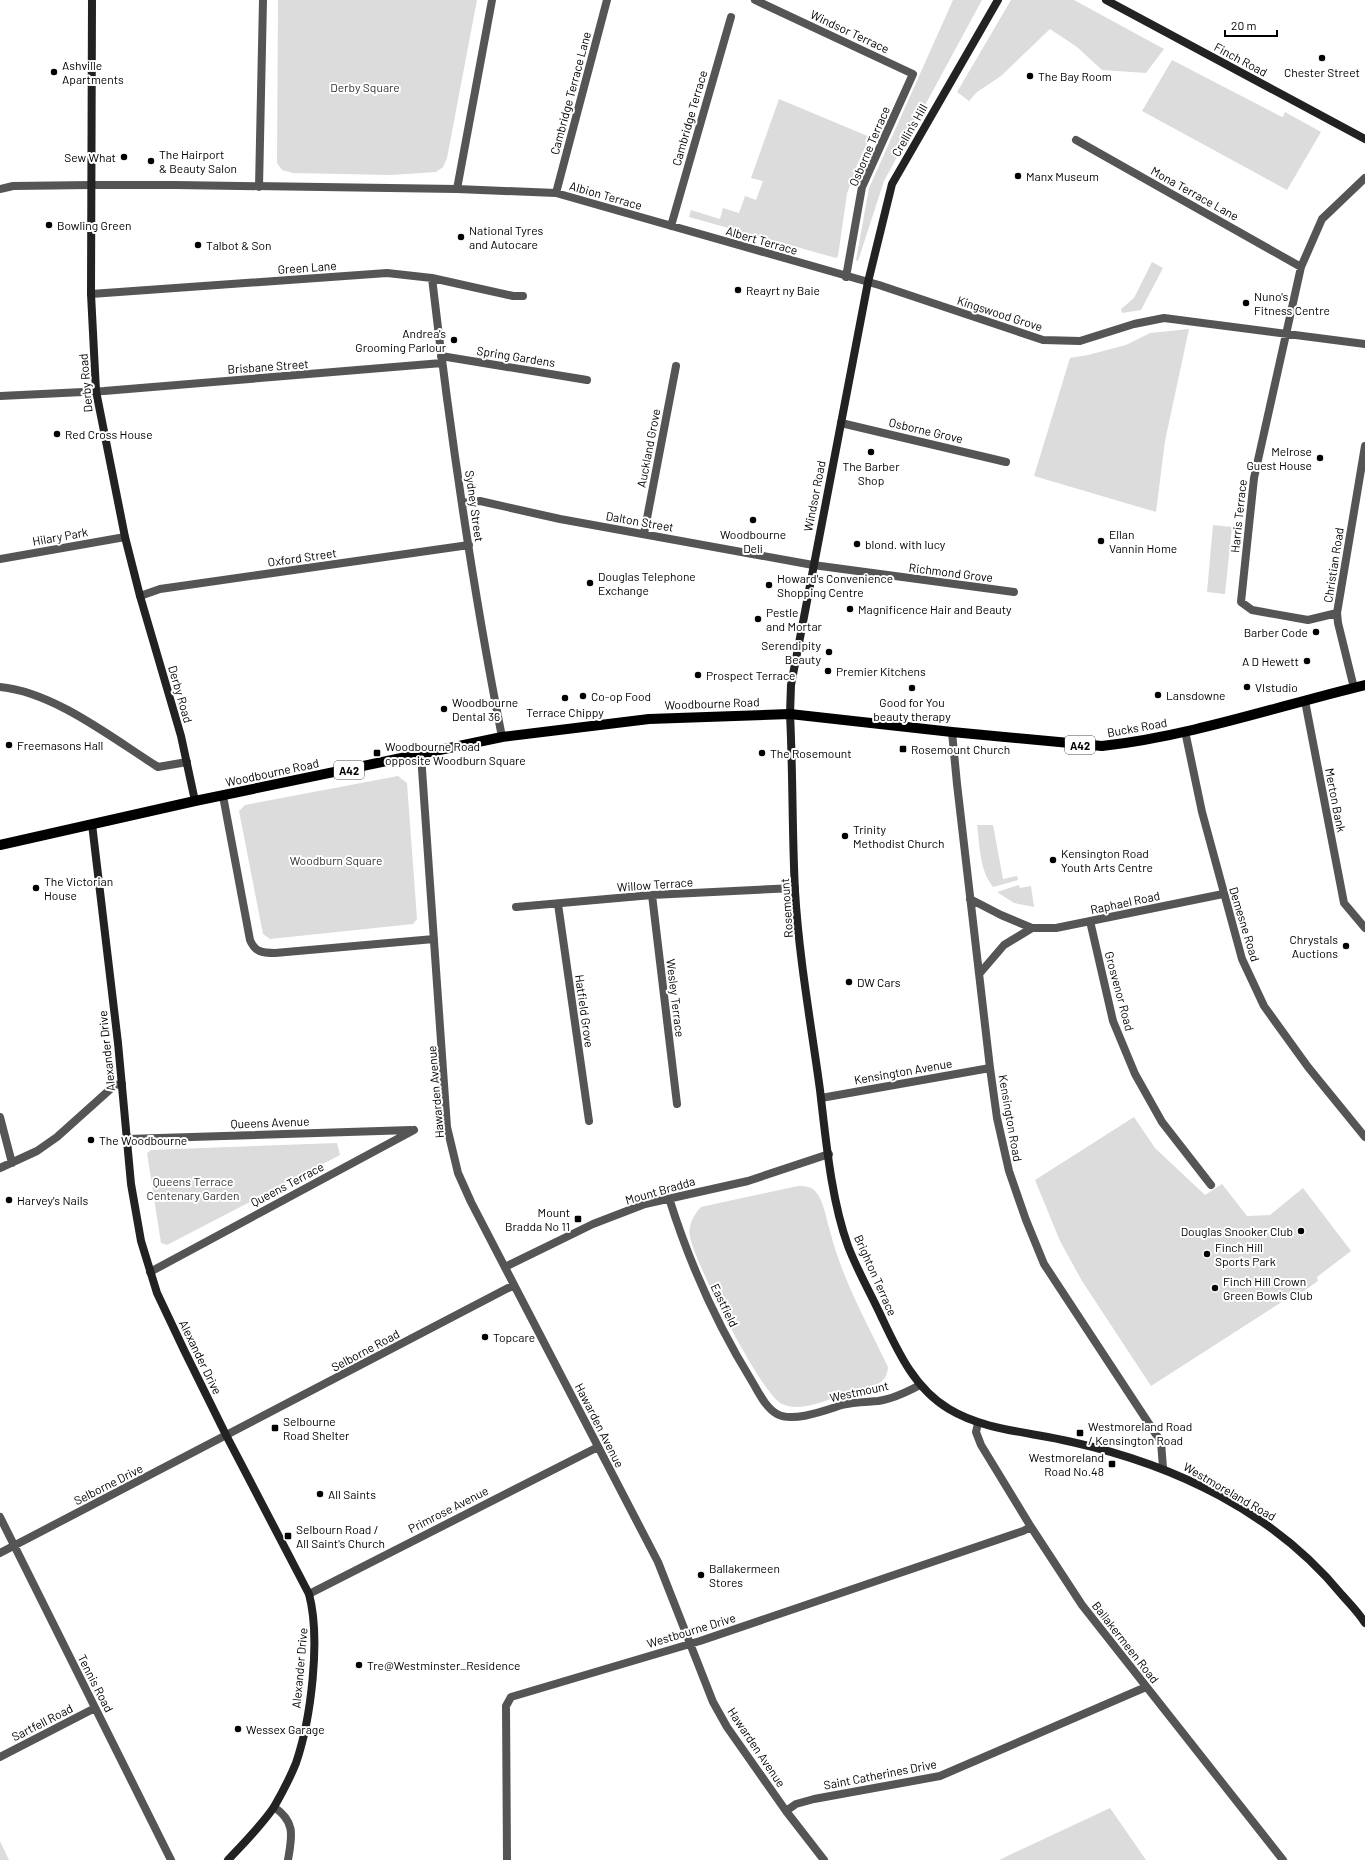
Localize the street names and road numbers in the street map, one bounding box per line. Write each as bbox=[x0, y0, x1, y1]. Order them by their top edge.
street label: Windsor Terrace bbox=[808, 7, 892, 55]
street label: Cambridge Terrace Lane bbox=[547, 30, 593, 156]
street label: Finch Road bbox=[1212, 39, 1270, 79]
street label: Cambridge Terrace bbox=[669, 69, 709, 167]
street label: Crellin's Hill bbox=[888, 101, 930, 159]
street label: Osborne Terrace bbox=[846, 104, 892, 188]
street label: Mona Terrace Lane bbox=[1149, 163, 1241, 223]
street label: Albion Terrace bbox=[568, 178, 644, 212]
street label: Albert Terrace bbox=[724, 223, 800, 257]
street label: Green Lane bbox=[277, 258, 337, 276]
street label: Kingswood Grove bbox=[956, 293, 1044, 333]
street label: Spring Gardens bbox=[476, 343, 556, 369]
street label: Derby Road bbox=[75, 353, 95, 413]
street label: Brisbane Street bbox=[227, 356, 309, 376]
street label: Auckland Grove bbox=[633, 407, 663, 489]
street label: Osborne Grove bbox=[888, 415, 964, 445]
street label: Windsor Road bbox=[800, 459, 828, 533]
street label: Sydney Street bbox=[463, 469, 487, 543]
street label: Harris Terrace bbox=[1227, 479, 1249, 553]
street label: Dalton Street bbox=[605, 508, 675, 534]
street label: Hilary Park bbox=[31, 524, 89, 548]
street label: Christian Road bbox=[1320, 526, 1346, 604]
street label: Oxford Street bbox=[267, 545, 337, 569]
street label: Richmond Grove bbox=[908, 560, 994, 584]
street label: Derby Road bbox=[166, 664, 196, 724]
street label: Woodbourne Road bbox=[664, 694, 760, 712]
street label: Bucks Road bbox=[1106, 715, 1168, 739]
road number: A42 bbox=[1065, 736, 1095, 754]
street label: Woodbourne Road bbox=[224, 755, 320, 789]
road number: A42 bbox=[334, 761, 364, 779]
street label: Merton Bank bbox=[1323, 767, 1349, 833]
street label: Willow Terrace bbox=[616, 874, 694, 894]
street label: Rosemount bbox=[777, 878, 795, 938]
street label: Demesne Road bbox=[1227, 885, 1263, 963]
street label: Raphael Road bbox=[1089, 888, 1161, 916]
street label: Grosvenor Road bbox=[1103, 950, 1137, 1032]
street label: Wesley Terrace bbox=[664, 958, 688, 1038]
street label: Hatfield Grove bbox=[573, 974, 597, 1048]
street label: Alexander Drive bbox=[95, 1010, 117, 1092]
street label: Hawarden Avenue bbox=[424, 1045, 446, 1139]
street label: Kensington Avenue bbox=[853, 1055, 953, 1087]
street label: Kensington Road bbox=[996, 1074, 1026, 1162]
street label: Queens Avenue bbox=[230, 1114, 310, 1130]
street label: Queens Terrace bbox=[248, 1159, 326, 1209]
street label: Mount Bradda bbox=[623, 1173, 697, 1207]
street label: Brighton Terrace bbox=[852, 1232, 900, 1318]
street label: Eastfield bbox=[708, 1281, 742, 1329]
street label: Alexander Drive bbox=[177, 1318, 225, 1396]
street label: Selborne Road bbox=[328, 1326, 402, 1374]
street label: Westmount bbox=[828, 1378, 890, 1404]
street label: Hawarden Avenue bbox=[573, 1380, 627, 1470]
street label: Westmoreland Road bbox=[1181, 1459, 1279, 1523]
street label: Selborne Drive bbox=[71, 1461, 145, 1507]
street label: Primrose Avenue bbox=[406, 1483, 490, 1535]
street label: Ballakermeen Road bbox=[1090, 1598, 1162, 1686]
street label: Westbourne Drive bbox=[645, 1610, 737, 1650]
street label: Alexander Drive bbox=[288, 1627, 310, 1709]
street label: Tennis Road bbox=[75, 1652, 117, 1714]
street label: Sartfell Road bbox=[9, 1701, 75, 1743]
street label: Hawarden Avenue bbox=[725, 1705, 789, 1789]
street label: Saint Catherines Drive bbox=[822, 1756, 938, 1792]

